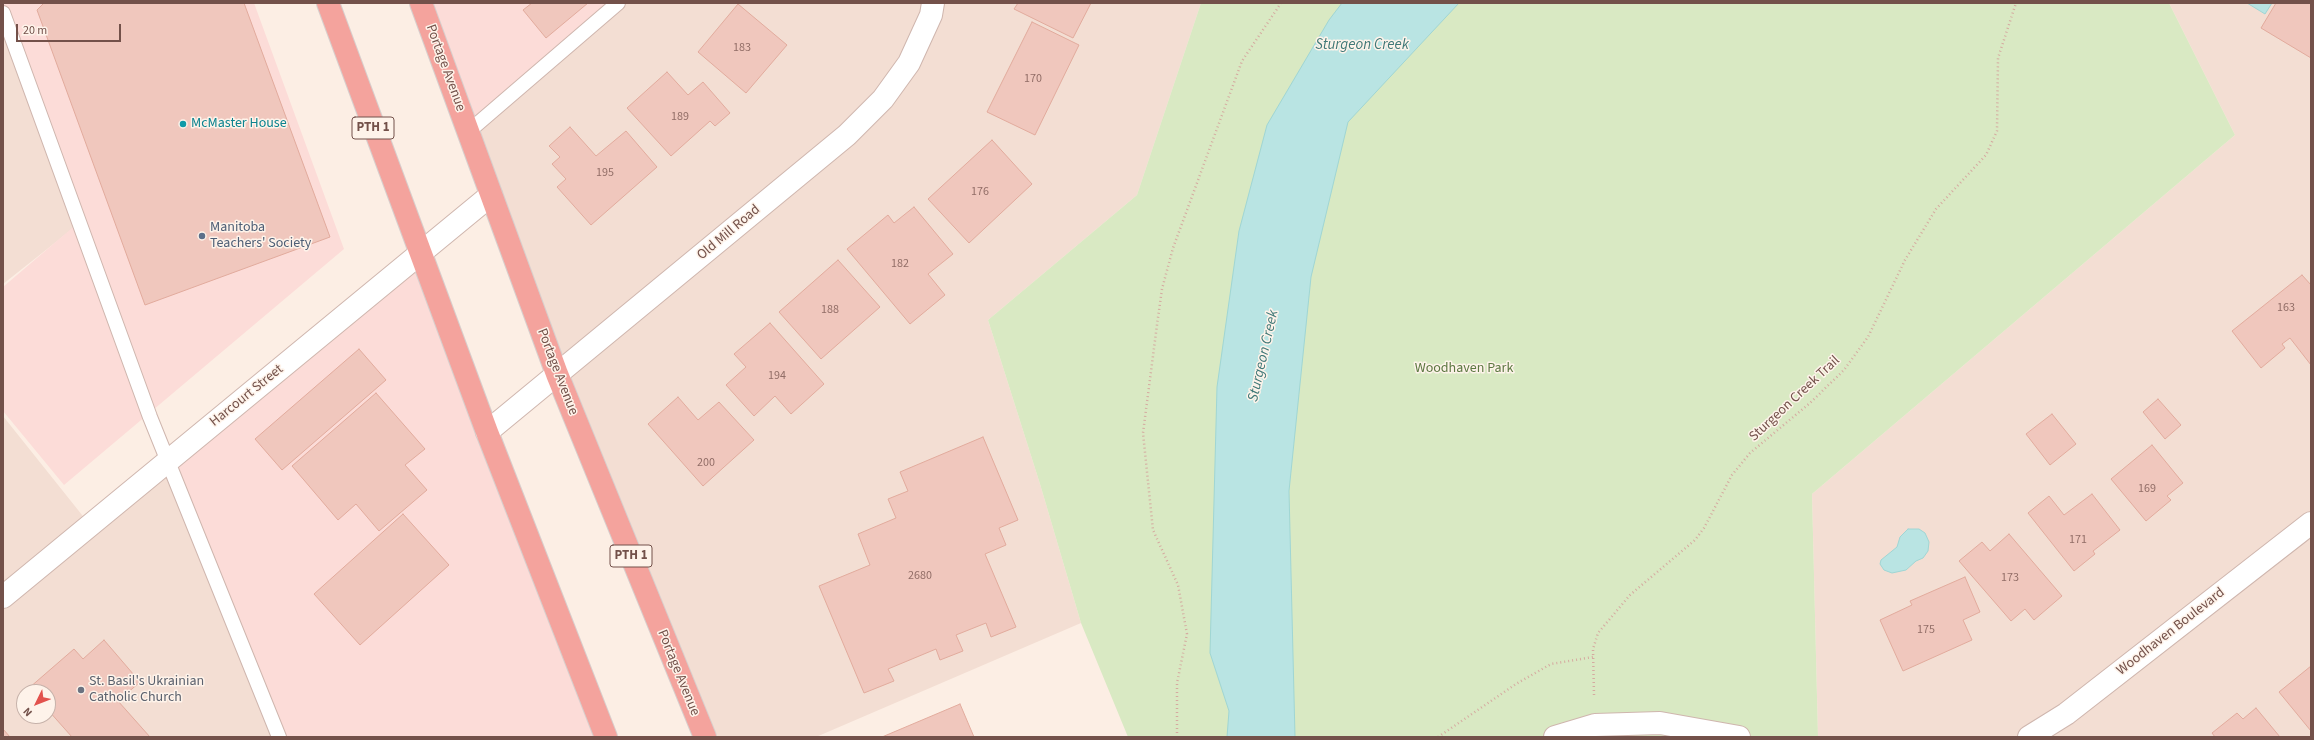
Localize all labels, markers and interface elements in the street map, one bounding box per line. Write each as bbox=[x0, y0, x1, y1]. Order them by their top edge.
scale bar bbox=[18, 16, 123, 42]
text: 20 m bbox=[23, 22, 47, 39]
street label: Portage Avenue bbox=[421, 22, 469, 114]
water label: Sturgeon Creek bbox=[1315, 37, 1409, 55]
house number: 183 bbox=[733, 41, 751, 55]
house number: 170 bbox=[1024, 72, 1042, 86]
house number: 189 bbox=[671, 110, 689, 124]
place label: McMaster House bbox=[191, 116, 287, 132]
road number: PTH 1 bbox=[352, 117, 394, 139]
marker: McMaster House bbox=[178, 119, 188, 129]
house number: 195 bbox=[596, 166, 614, 180]
house number: 176 bbox=[971, 185, 989, 199]
street label: Old Mill Road bbox=[694, 202, 764, 264]
place label: Manitoba Teachers' Society bbox=[210, 220, 311, 252]
marker: Manitoba Teachers' Society bbox=[197, 231, 207, 241]
house number: 182 bbox=[891, 257, 909, 271]
house number: 163 bbox=[2277, 301, 2295, 315]
house number: 188 bbox=[821, 303, 839, 317]
water label: Sturgeon Creek bbox=[1245, 308, 1283, 404]
street label: Portage Avenue bbox=[533, 326, 581, 418]
street label: Sturgeon Creek Trail bbox=[1746, 353, 1844, 445]
street label: Harcourt Street bbox=[207, 361, 287, 431]
park label: Woodhaven Park bbox=[1415, 361, 1513, 377]
house number: 194 bbox=[768, 369, 786, 383]
house number: 200 bbox=[697, 456, 715, 470]
house number: 169 bbox=[2138, 482, 2156, 496]
house number: 171 bbox=[2069, 533, 2087, 547]
road number: PTH 1 bbox=[610, 545, 652, 567]
house number: 2680 bbox=[908, 569, 932, 583]
house number: 173 bbox=[2001, 571, 2019, 585]
street label: Woodhaven Boulevard bbox=[2114, 585, 2228, 679]
house number: 175 bbox=[1917, 623, 1935, 637]
street label: Portage Avenue bbox=[653, 628, 703, 718]
place label: St. Basil's Ukrainian Catholic Church bbox=[89, 674, 204, 706]
north arrow bbox=[16, 684, 56, 724]
marker: St. Basil's Ukrainian Catholic Church bbox=[76, 685, 86, 695]
text: N bbox=[20, 704, 36, 720]

